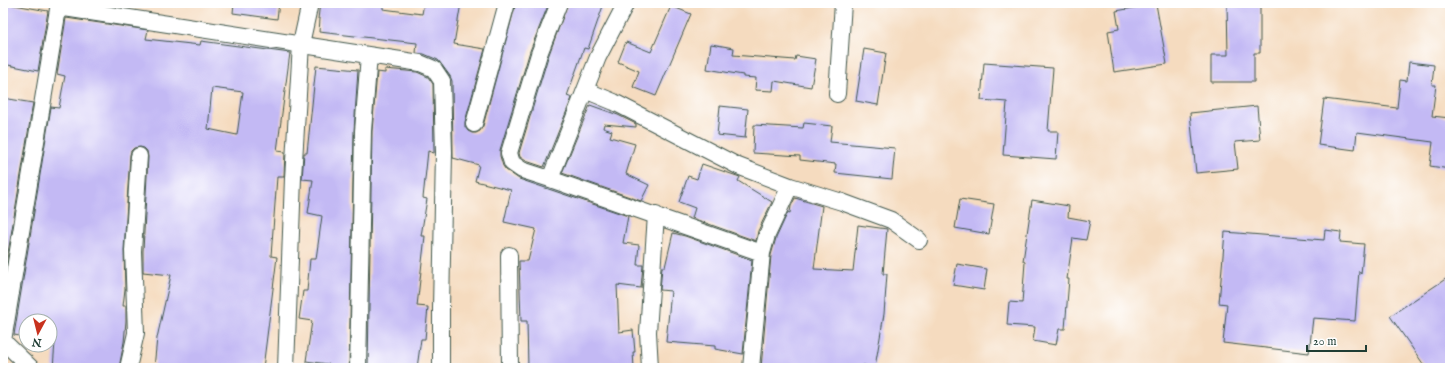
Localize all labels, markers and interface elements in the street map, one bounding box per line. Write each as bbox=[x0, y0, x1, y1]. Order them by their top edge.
north arrow bbox=[18, 313, 58, 353]
scale bar bbox=[1307, 327, 1366, 353]
text: N bbox=[31, 334, 43, 350]
text: 20 m bbox=[1313, 334, 1336, 349]

